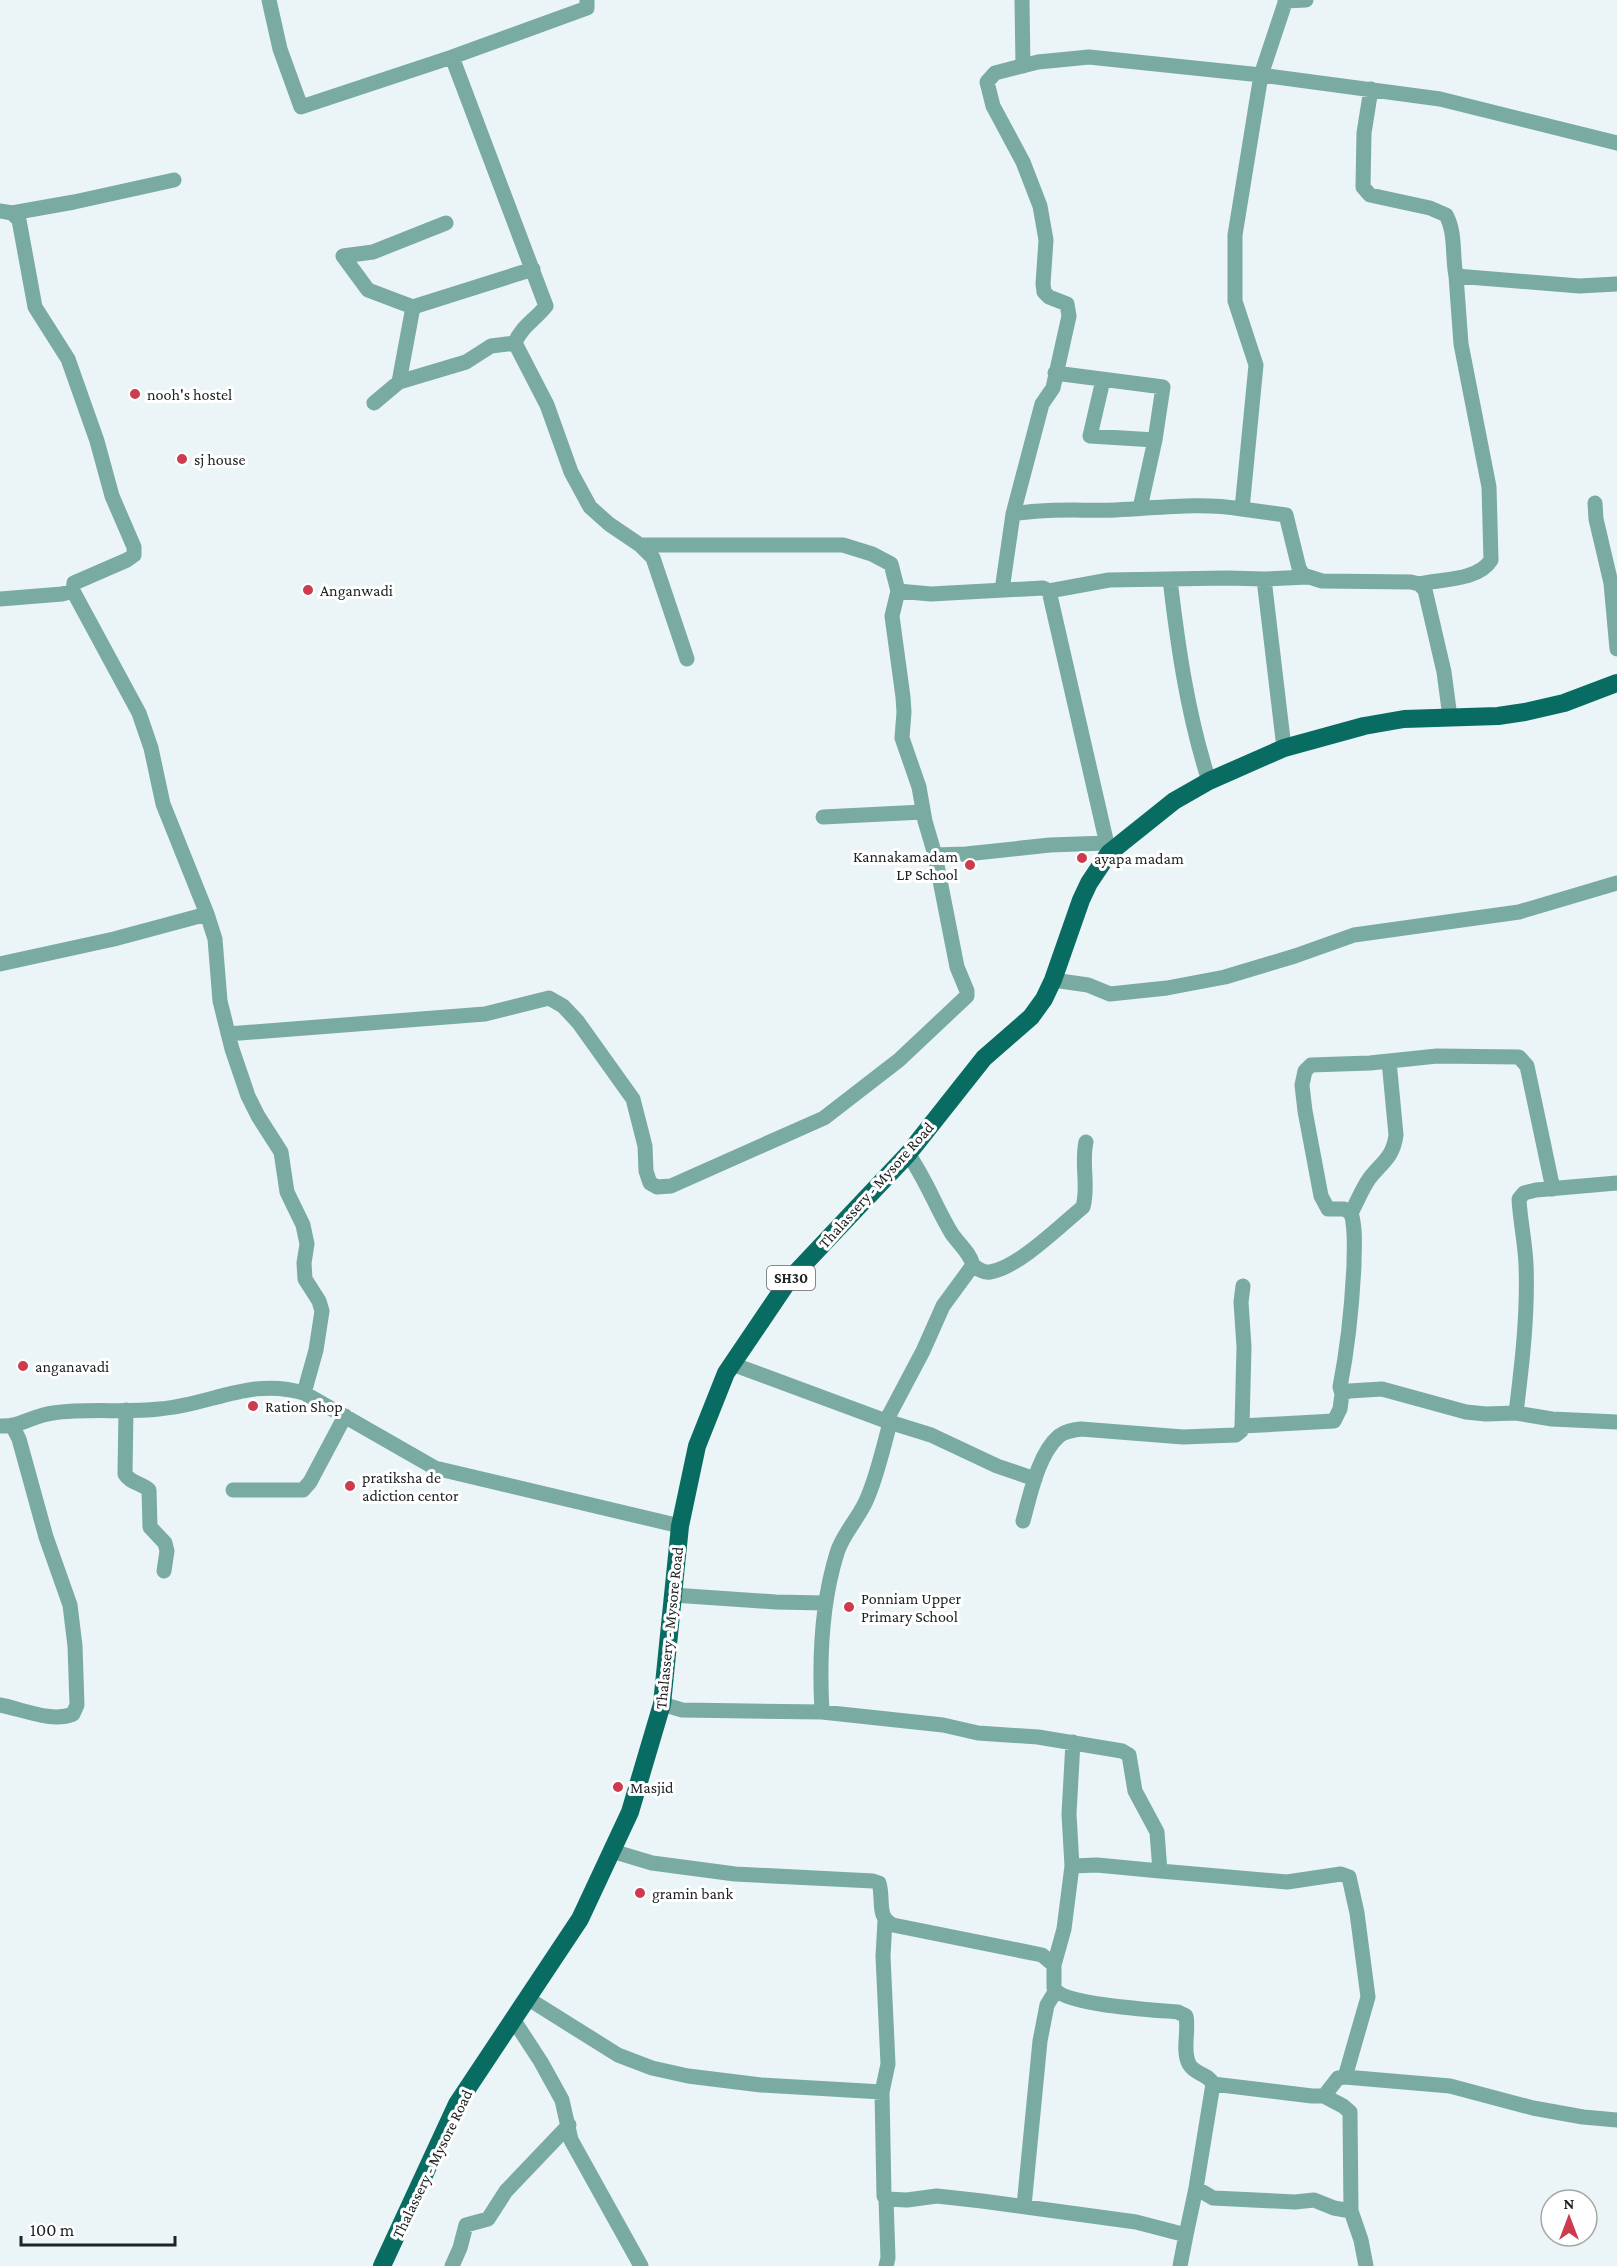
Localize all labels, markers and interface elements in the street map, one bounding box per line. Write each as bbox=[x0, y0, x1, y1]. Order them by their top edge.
place label: nooh's hostel bbox=[147, 386, 232, 403]
marker: nooh's hostel bbox=[128, 387, 142, 401]
place label: sj house bbox=[194, 451, 246, 469]
marker: sj house bbox=[175, 452, 189, 466]
place label: Anganwadi bbox=[320, 582, 393, 600]
marker: Anganwadi bbox=[301, 583, 315, 597]
place label: Kannakamadam LP School bbox=[853, 848, 958, 883]
place label: ayapa madam bbox=[1094, 850, 1184, 868]
marker: ayapa madam bbox=[1075, 851, 1089, 865]
marker: Kannakamadam LP School bbox=[963, 858, 977, 872]
street label: Thalassery - Mysore Road bbox=[815, 1118, 938, 1252]
road number: SH30 bbox=[767, 1266, 815, 1290]
place label: anganavadi bbox=[35, 1358, 109, 1376]
marker: anganavadi bbox=[16, 1359, 30, 1373]
place label: Ration Shop bbox=[265, 1398, 343, 1416]
marker: Ration Shop bbox=[246, 1399, 260, 1413]
place label: pratiksha de adiction centor bbox=[362, 1469, 459, 1504]
marker: pratiksha de adiction centor bbox=[343, 1479, 357, 1493]
street label: Thalassery - Mysore Road bbox=[652, 1545, 687, 1710]
place label: Ponniam Upper Primary School bbox=[861, 1590, 961, 1626]
marker: Ponniam Upper Primary School bbox=[842, 1600, 856, 1614]
place label: Masjid bbox=[630, 1779, 674, 1797]
marker: Masjid bbox=[611, 1780, 625, 1794]
place label: gramin bank bbox=[652, 1885, 733, 1903]
marker: gramin bank bbox=[633, 1886, 647, 1900]
street label: Thalassery - Mysore Road bbox=[389, 2086, 477, 2242]
north arrow bbox=[1539, 2188, 1599, 2248]
text: N bbox=[1564, 2195, 1575, 2212]
scale bar bbox=[21, 2209, 176, 2247]
text: 100 m bbox=[30, 2220, 75, 2240]

